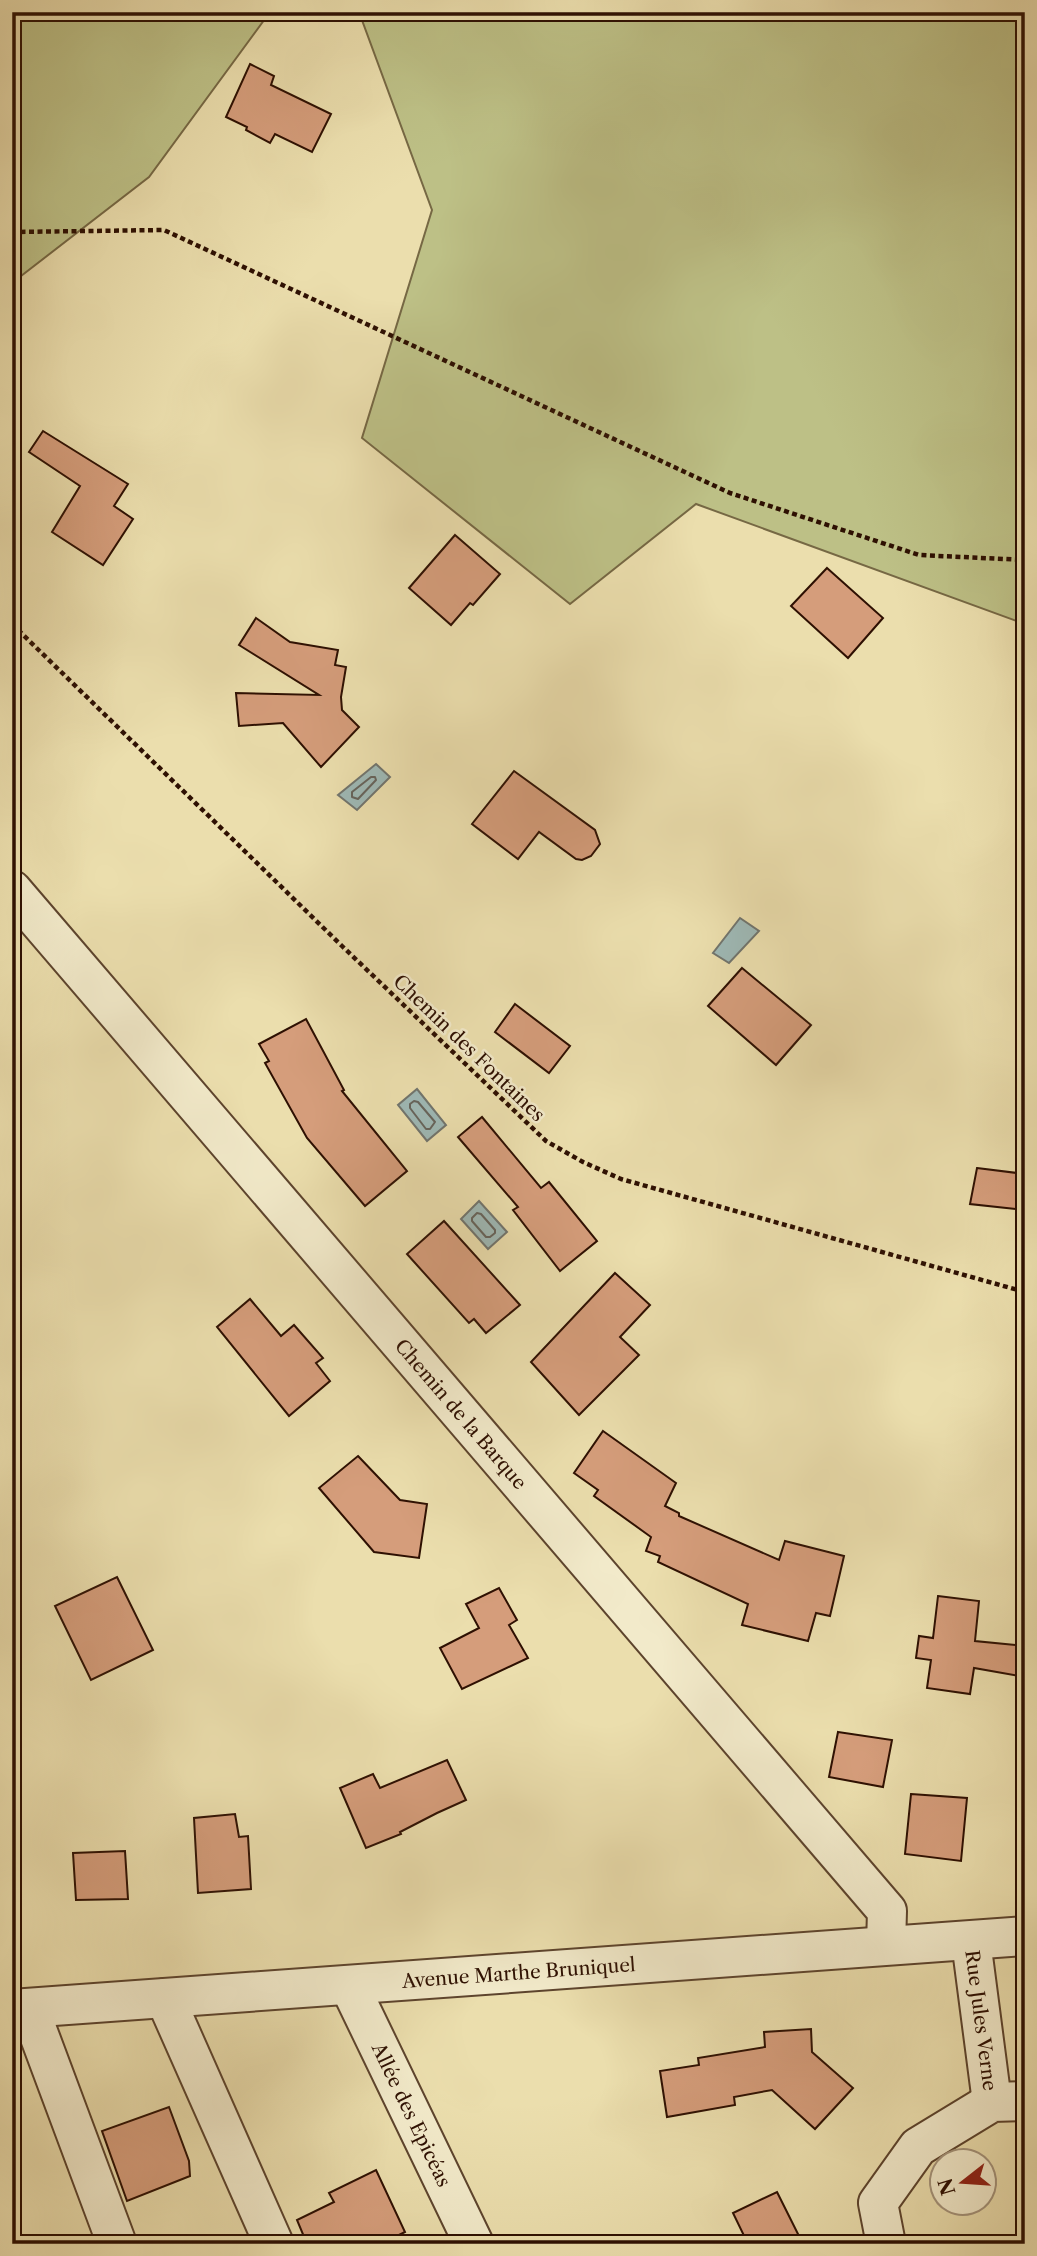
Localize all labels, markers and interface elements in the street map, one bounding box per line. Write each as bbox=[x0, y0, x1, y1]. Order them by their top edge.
street label: Chemin des Fontaines bbox=[389, 970, 549, 1126]
street label: Chemin de la Barque bbox=[390, 1334, 532, 1494]
street label: Rue Jules Verne bbox=[961, 1949, 1002, 2092]
street label: Avenue Marthe Bruniquel bbox=[400, 1953, 637, 1992]
street label: Allée des Epicéas bbox=[367, 2038, 456, 2190]
north arrow bbox=[928, 2148, 998, 2218]
text: N bbox=[934, 2176, 961, 2198]

